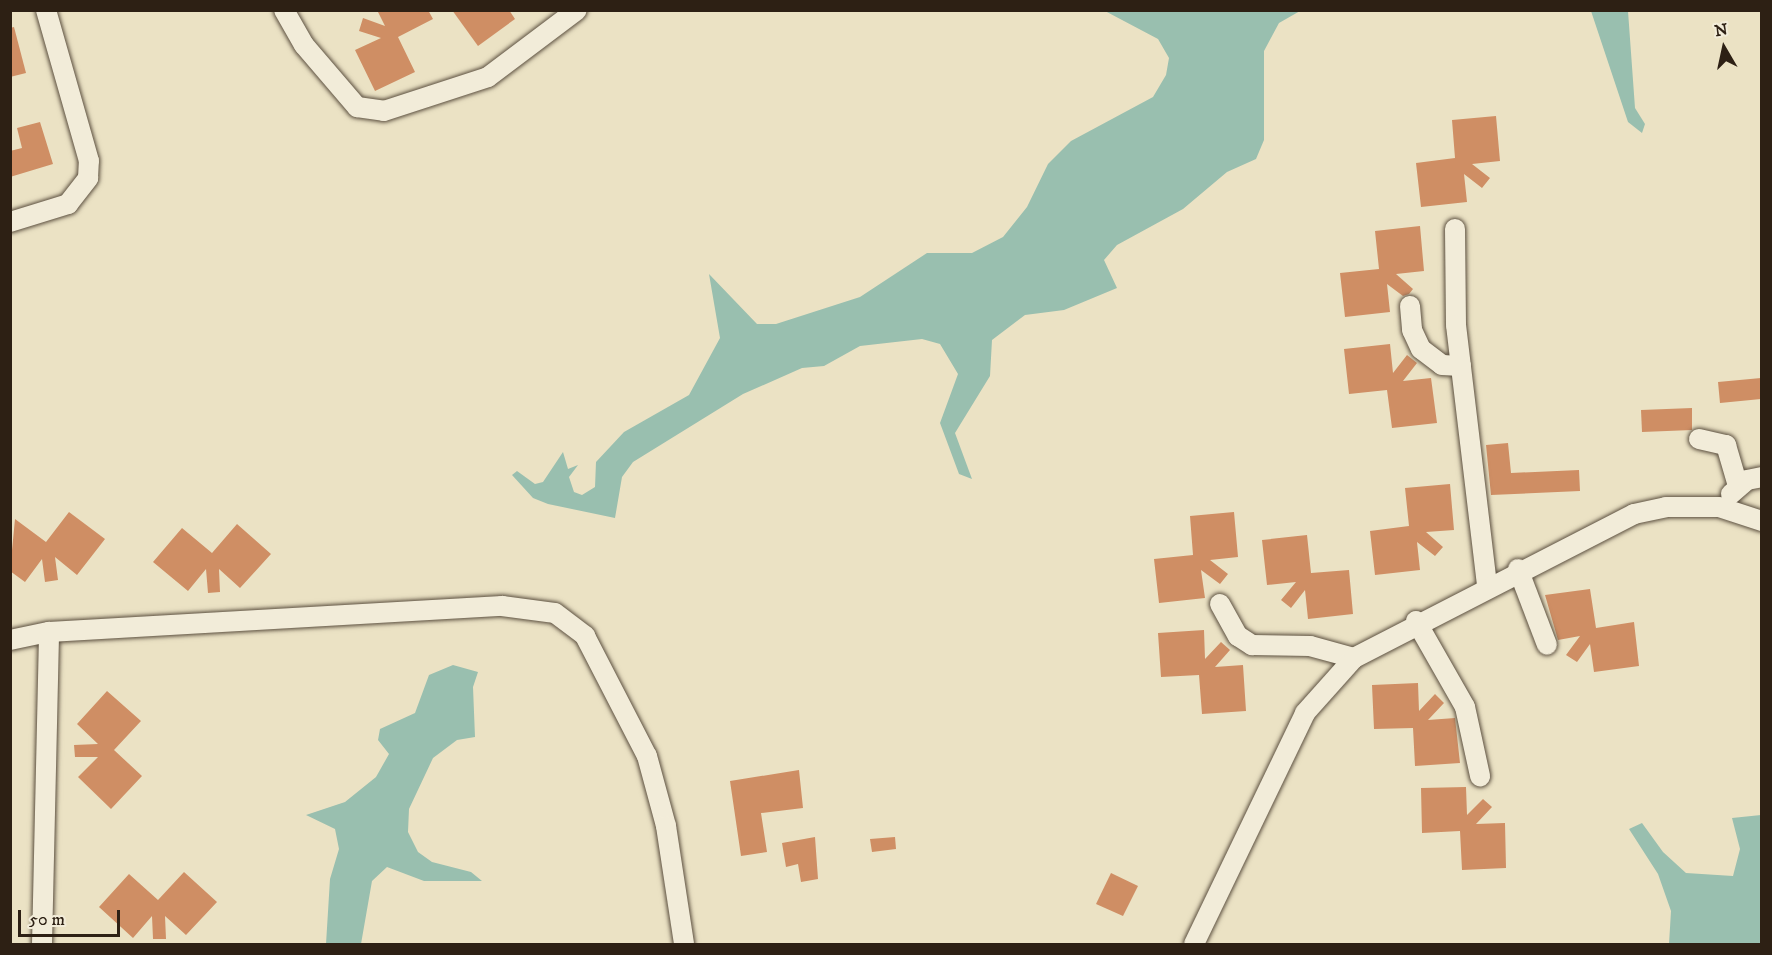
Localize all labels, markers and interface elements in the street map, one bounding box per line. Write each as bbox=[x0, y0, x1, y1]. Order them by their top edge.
north arrow bbox=[1694, 18, 1754, 78]
text: N bbox=[1713, 19, 1729, 41]
scale bar bbox=[21, 898, 123, 936]
text: 50 m bbox=[29, 909, 65, 931]

